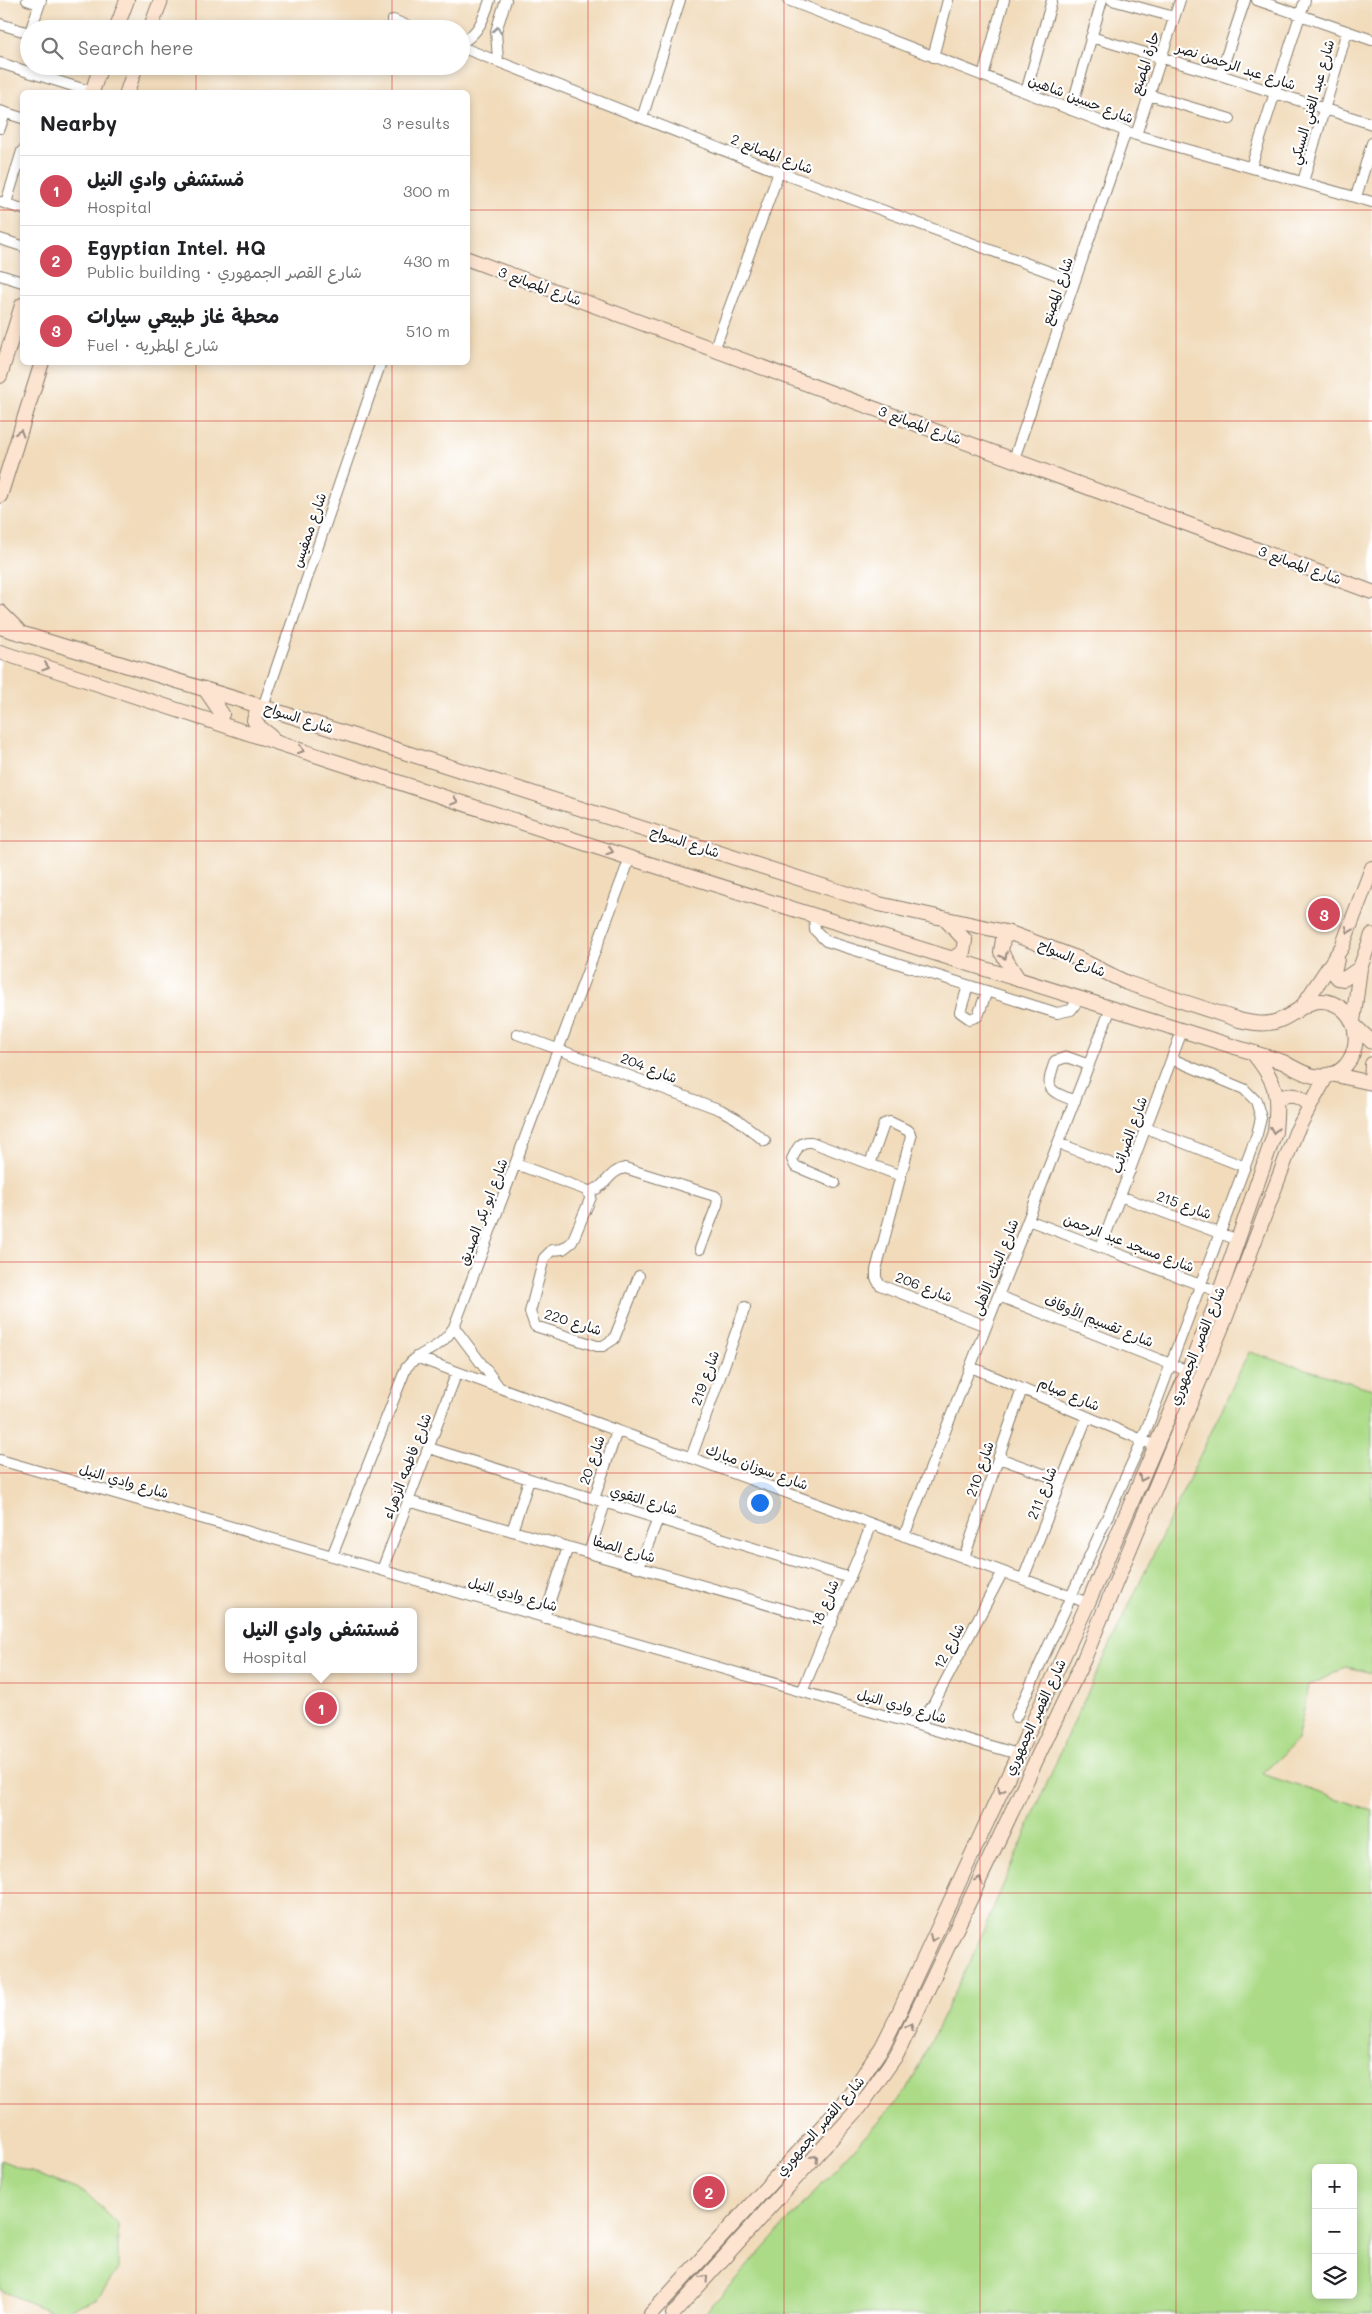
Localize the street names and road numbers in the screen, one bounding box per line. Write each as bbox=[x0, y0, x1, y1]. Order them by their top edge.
street label: حارة المصنع bbox=[1125, 28, 1166, 98]
street label: شارع عبد الرحمن نصر bbox=[1173, 37, 1298, 95]
street label: شارع عبد الغني السبكي bbox=[1285, 37, 1342, 168]
street label: شارع حسين شاهين bbox=[1026, 70, 1136, 128]
street label: شارع المصانع 2 bbox=[728, 129, 816, 180]
street label: شارع المصنع bbox=[1036, 254, 1079, 328]
street label: شارع المصانع 3 bbox=[495, 262, 584, 311]
street label: شارع المصانع 3 bbox=[875, 401, 964, 450]
street label: شارع ممفيس bbox=[287, 490, 331, 570]
street label: شارع المصانع 3 bbox=[1255, 541, 1344, 590]
street label: شارع السواح bbox=[262, 697, 336, 739]
street label: شارع السواح bbox=[648, 821, 722, 863]
street label: شارع السواح bbox=[1035, 934, 1109, 982]
street label: شارع 204 bbox=[618, 1048, 680, 1088]
street label: شارع الضرائب bbox=[1106, 1094, 1152, 1176]
street label: شارع ابو بكر الصديق bbox=[453, 1156, 513, 1268]
street label: شارع 215 bbox=[1154, 1186, 1214, 1224]
street label: شارع مسجد عبد الرحمن bbox=[1061, 1209, 1197, 1277]
street label: شارع البنك الأهلى bbox=[967, 1216, 1023, 1318]
street label: شارع 206 bbox=[893, 1267, 955, 1307]
street label: شارع القصر الجمهوري bbox=[1164, 1284, 1231, 1409]
street label: شارع تقسيم الأوقاف bbox=[1041, 1290, 1157, 1353]
street label: شارع 220 bbox=[542, 1304, 604, 1340]
street label: شارع 219 bbox=[686, 1348, 724, 1408]
street label: شارع صيام bbox=[1035, 1372, 1103, 1417]
street label: شارع فاطمه الزهراء bbox=[378, 1410, 436, 1522]
street label: شارع 20 bbox=[574, 1433, 610, 1487]
street label: شارع سوزان مبارك bbox=[703, 1439, 811, 1495]
street label: شارع 210 bbox=[961, 1439, 999, 1499]
street label: شارع وادي النيل bbox=[77, 1459, 171, 1504]
street label: شارع 211 bbox=[1022, 1464, 1062, 1522]
street label: شارع التقوي bbox=[608, 1480, 680, 1521]
street label: شارع الصفا bbox=[590, 1531, 658, 1567]
street label: شارع وادي النيل bbox=[466, 1572, 560, 1617]
street label: شارع 18 bbox=[806, 1576, 844, 1630]
street label: شارع 12 bbox=[929, 1620, 969, 1672]
street label: شارع القصر الجمهوري bbox=[999, 1655, 1072, 1779]
street label: شارع وادي النيل bbox=[855, 1684, 949, 1729]
street label: شارع القصر الجمهوري bbox=[771, 2072, 870, 2181]

